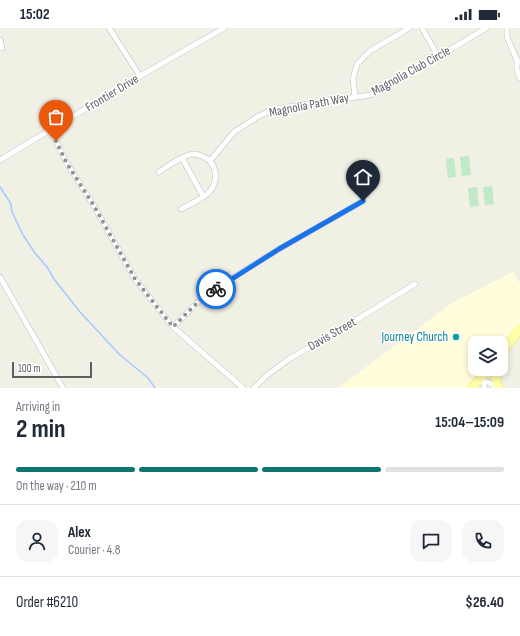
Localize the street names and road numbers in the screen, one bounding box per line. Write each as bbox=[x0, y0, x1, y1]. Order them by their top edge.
street label: Magnolia Club Circle bbox=[369, 43, 453, 99]
street label: Frontier Drive bbox=[82, 71, 142, 115]
street label: Magnolia Path Way bbox=[268, 89, 350, 121]
street label: Davis Street bbox=[305, 314, 359, 354]

